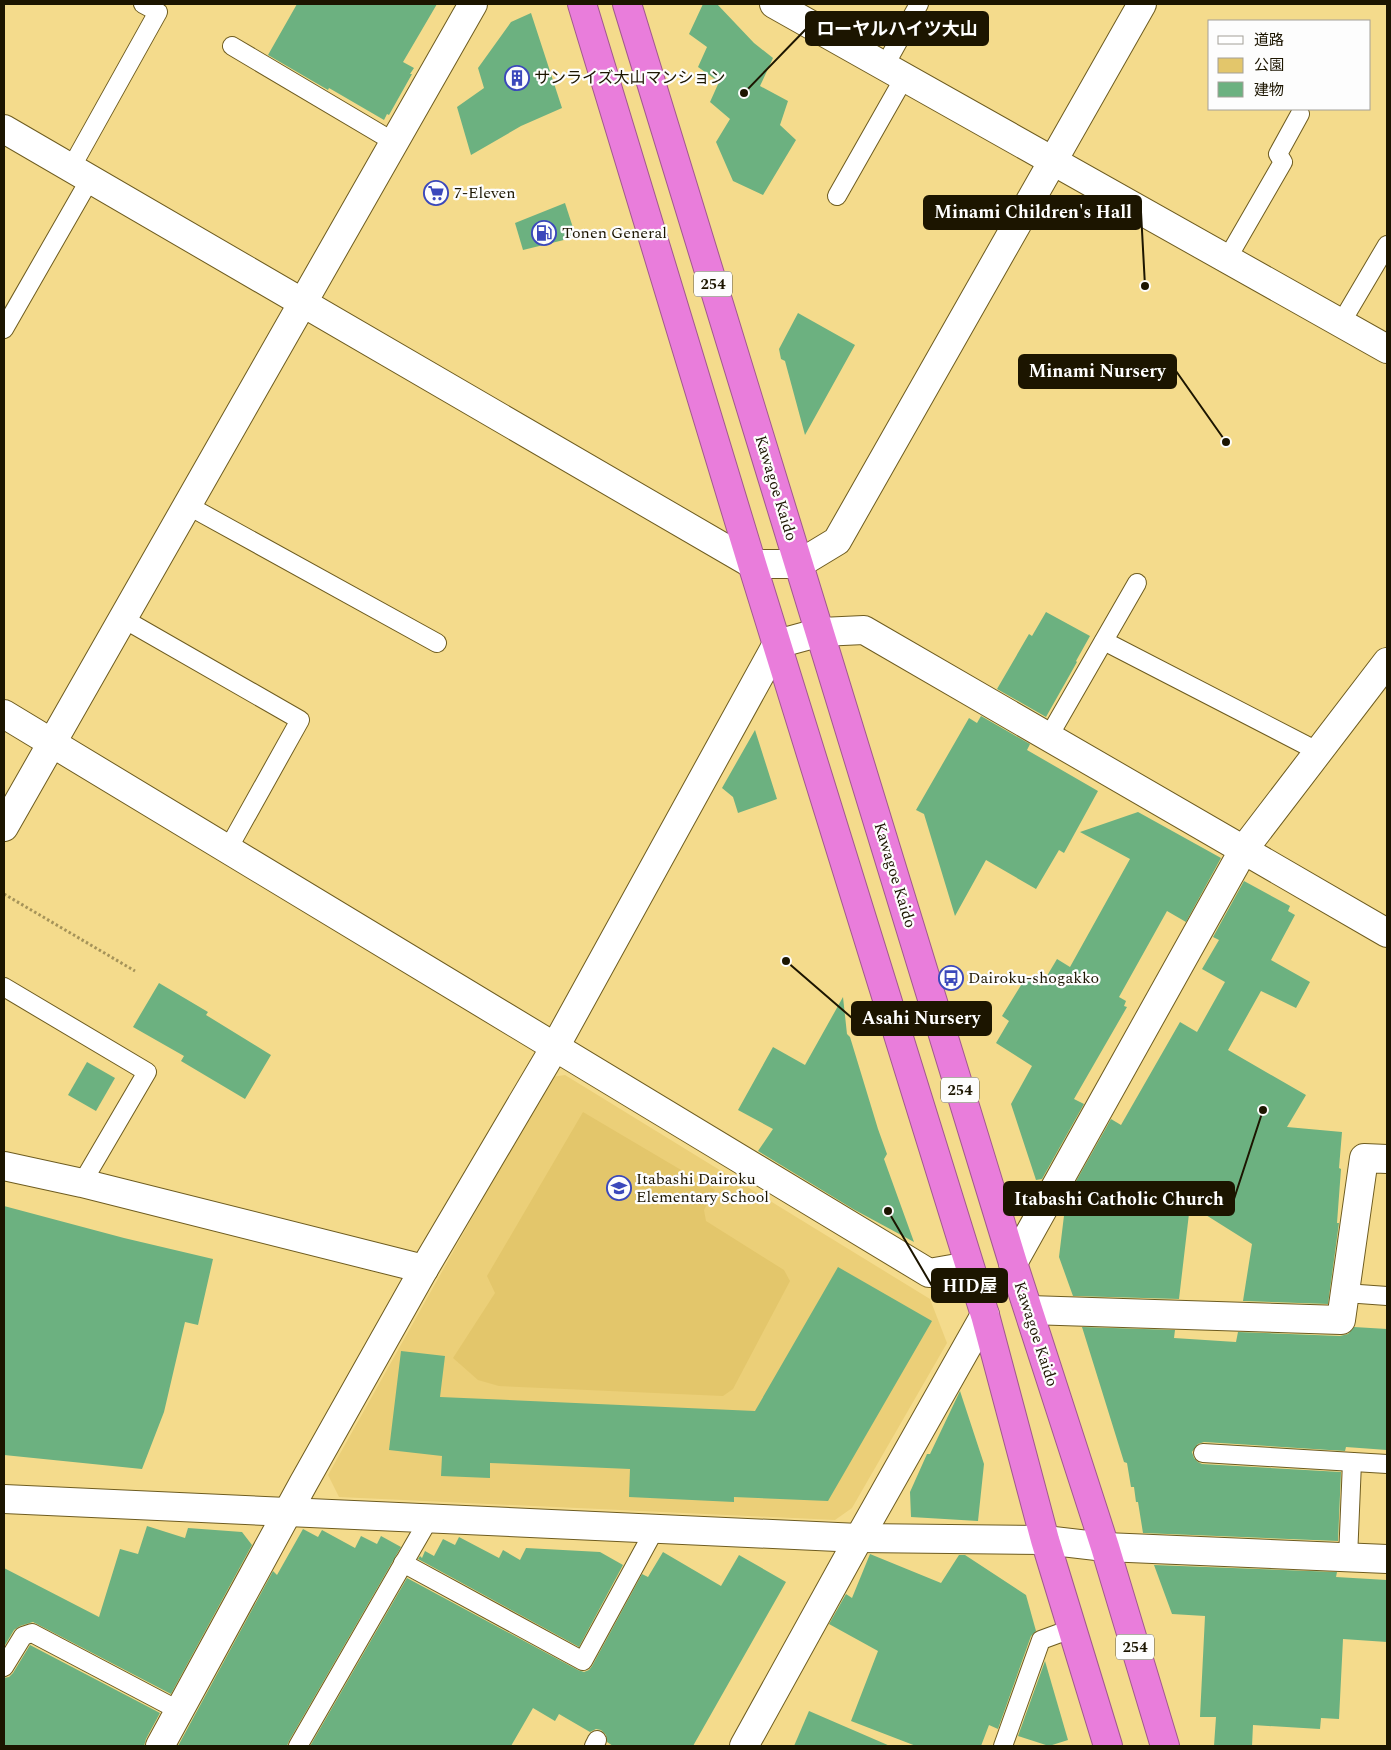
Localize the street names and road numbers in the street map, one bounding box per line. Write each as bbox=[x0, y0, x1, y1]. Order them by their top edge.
road number: 254 bbox=[694, 272, 732, 296]
street label: Kawagoe Kaido bbox=[749, 432, 803, 544]
street label: Kawagoe Kaido bbox=[868, 819, 922, 931]
road number: 254 bbox=[941, 1078, 979, 1102]
street label: Kawagoe Kaido bbox=[1008, 1278, 1064, 1390]
road number: 254 bbox=[1116, 1634, 1154, 1660]

